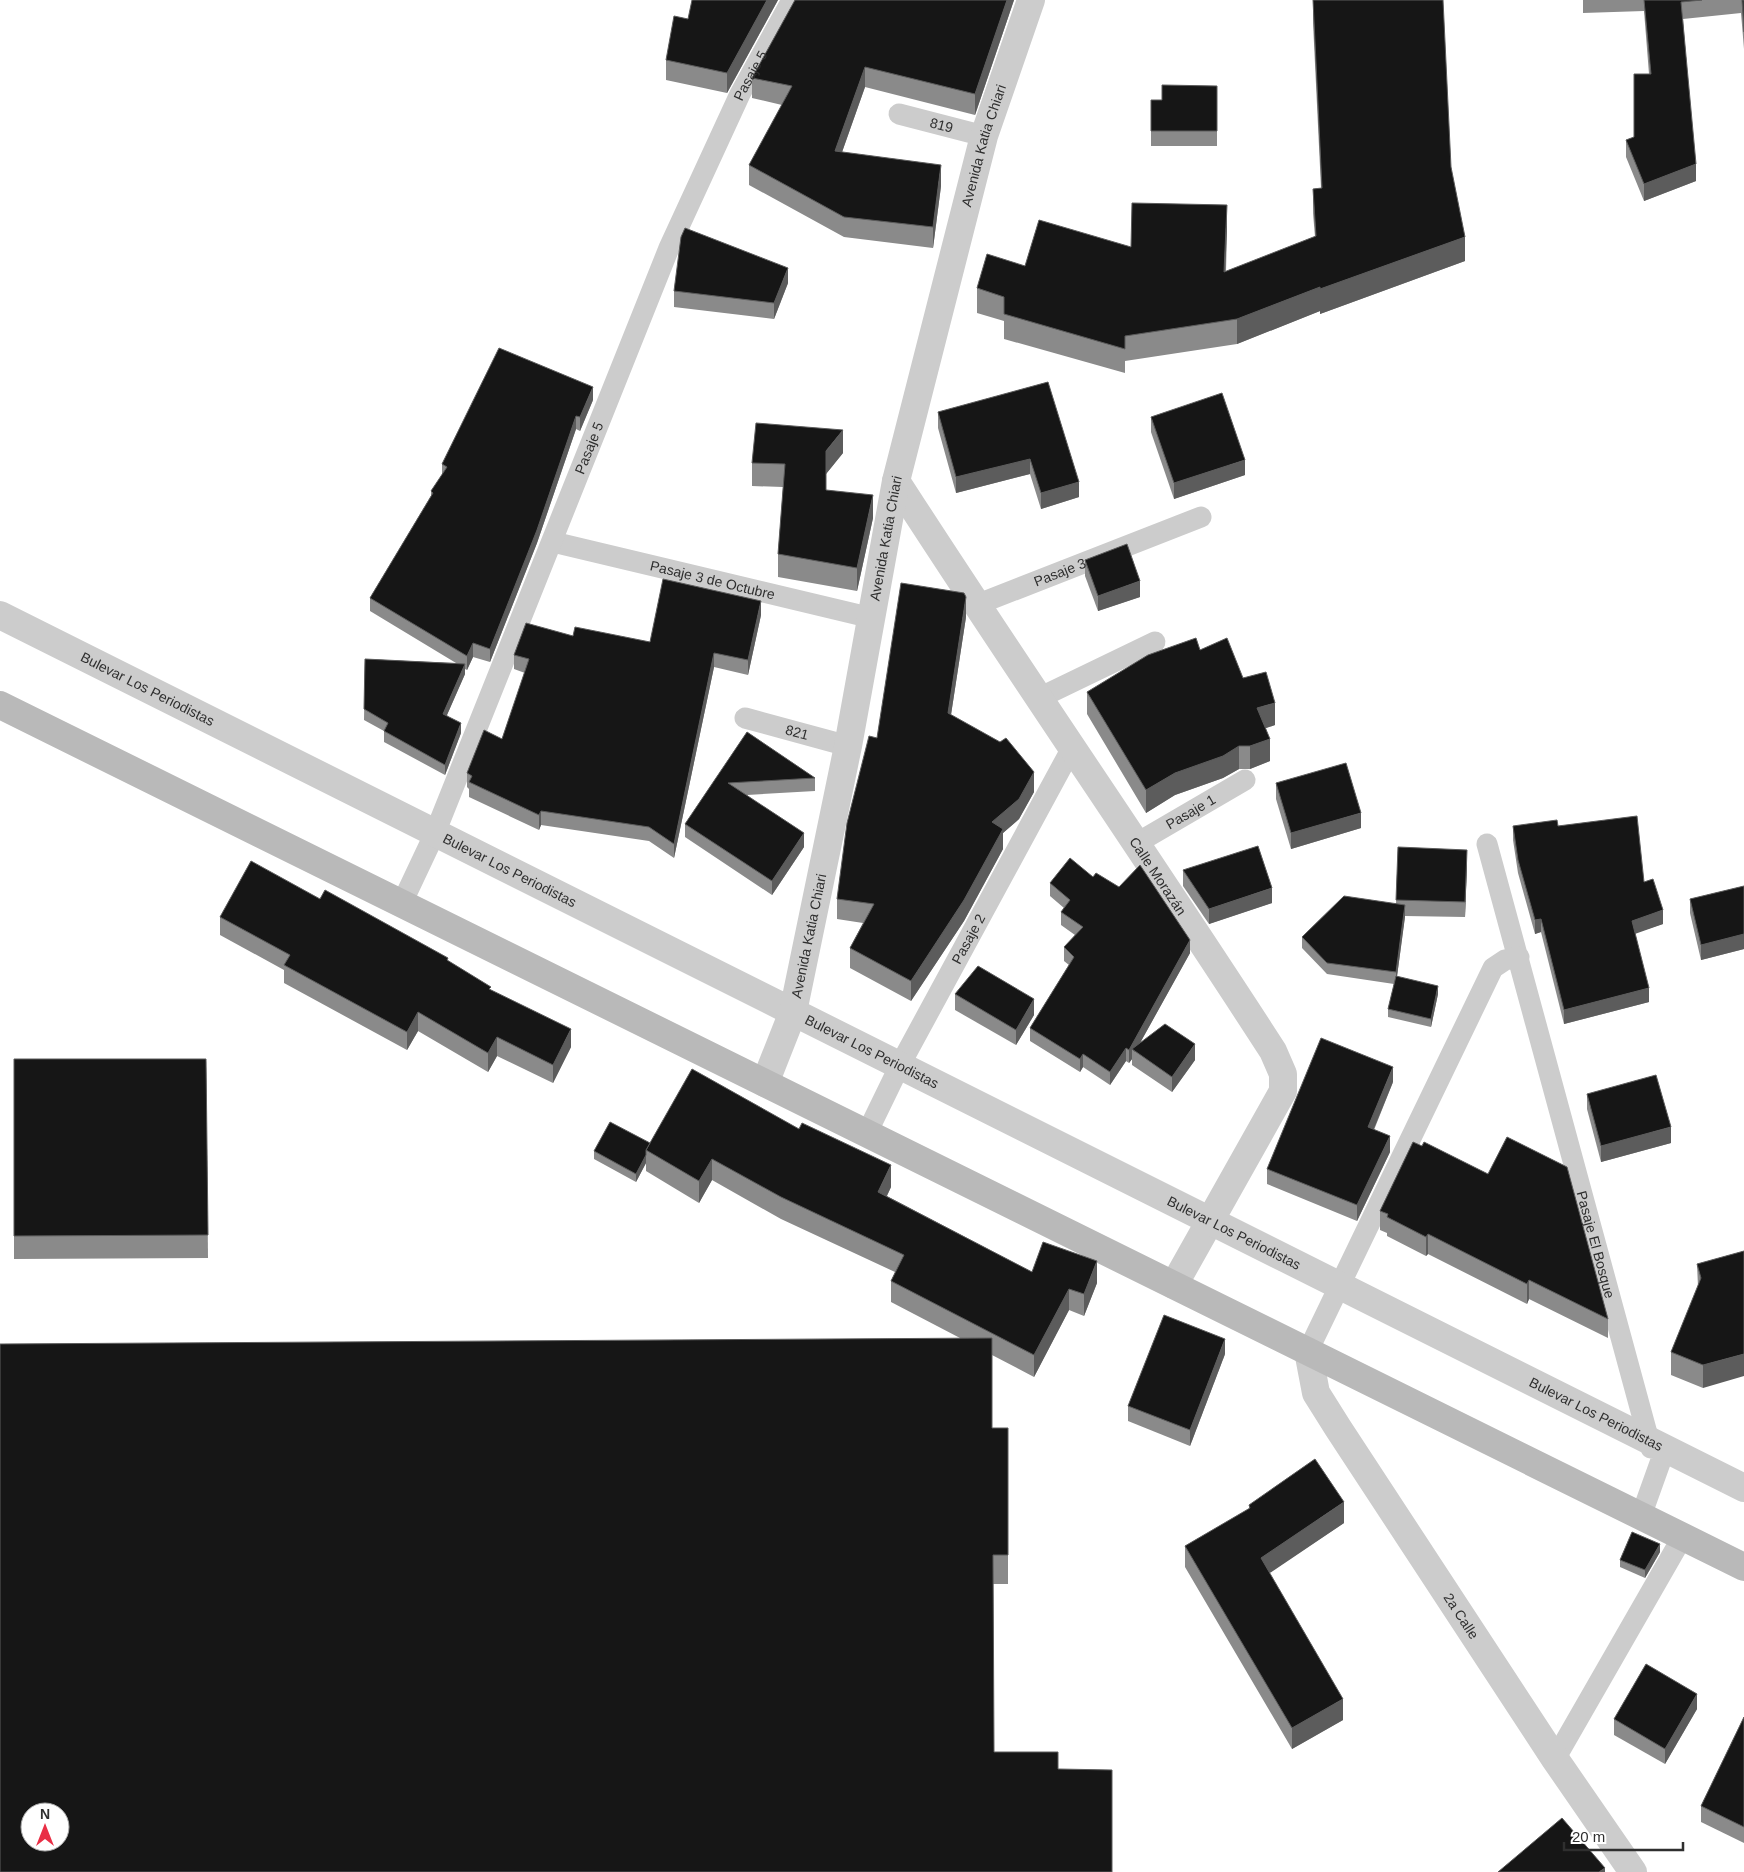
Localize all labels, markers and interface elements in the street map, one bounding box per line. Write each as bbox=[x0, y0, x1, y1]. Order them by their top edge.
street label: Pasaje 5 bbox=[730, 48, 770, 103]
street label: Avenida Katia Chiari bbox=[958, 82, 1009, 208]
street label: 819 bbox=[928, 114, 955, 136]
street label: Pasaje 5 bbox=[571, 420, 607, 476]
street label: Avenida Katia Chiari bbox=[866, 474, 905, 602]
street label: Pasaje 3 bbox=[1032, 555, 1088, 590]
street label: Pasaje 3 de Octubre bbox=[649, 557, 777, 603]
street label: Bulevar Los Periodistas bbox=[78, 649, 217, 729]
street label: 821 bbox=[784, 721, 811, 743]
street label: Pasaje 1 bbox=[1163, 791, 1218, 832]
street label: Bulevar Los Periodistas bbox=[440, 830, 579, 910]
street label: Calle Morazán bbox=[1126, 834, 1190, 918]
street label: Avenida Katia Chiari bbox=[788, 872, 829, 1000]
street label: Pasaje 2 bbox=[948, 911, 989, 967]
street label: Bulevar Los Periodistas bbox=[802, 1011, 941, 1092]
street label: Pasaje El Bosque bbox=[1574, 1189, 1618, 1300]
street label: Bulevar Los Periodistas bbox=[1165, 1193, 1303, 1273]
street label: Bulevar Los Periodistas bbox=[1527, 1374, 1666, 1454]
street label: 2a Calle bbox=[1441, 1590, 1482, 1642]
north arrow bbox=[20, 1802, 70, 1852]
text: N bbox=[40, 1806, 50, 1822]
scale bar bbox=[1564, 1820, 1683, 1852]
text: 20 m bbox=[1572, 1828, 1605, 1845]

